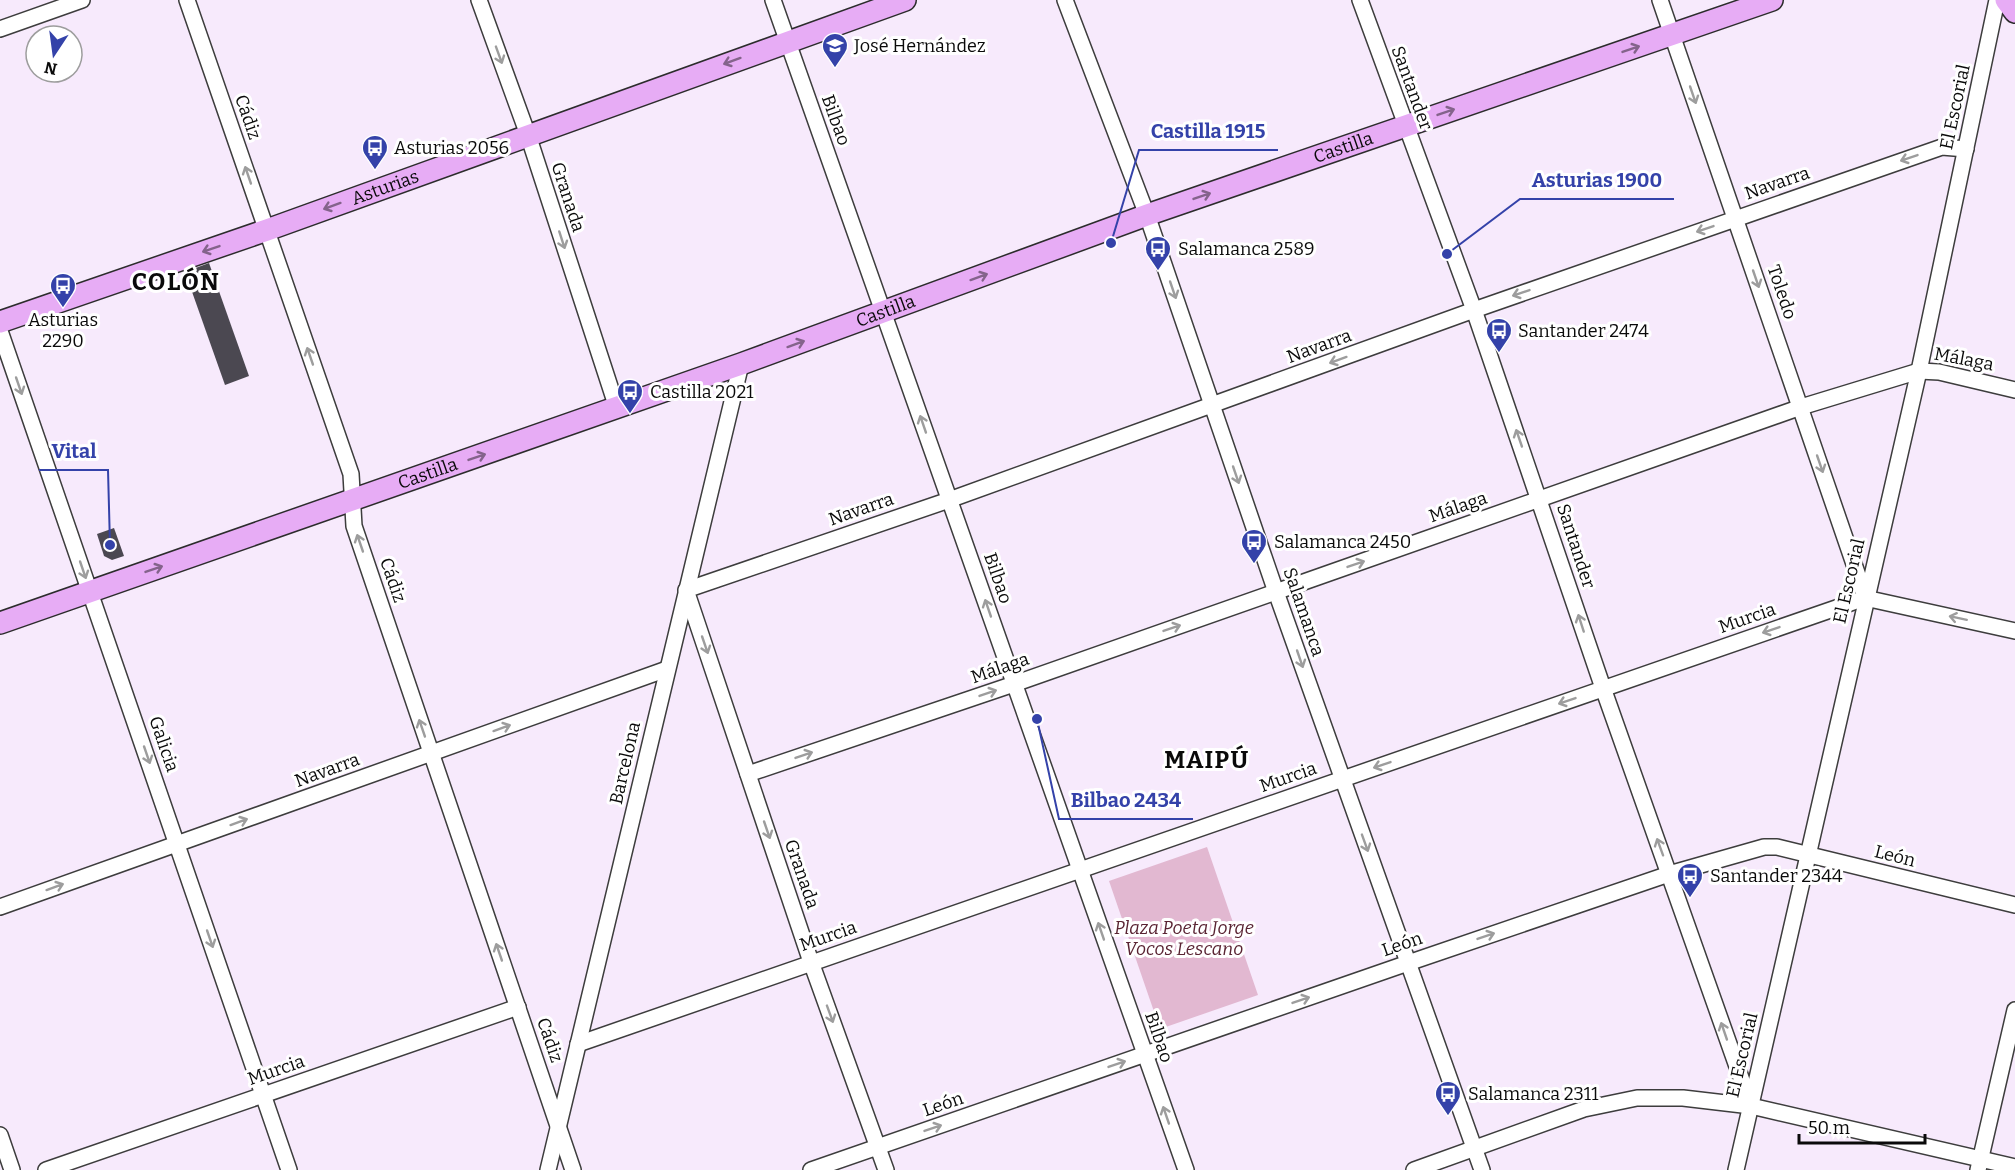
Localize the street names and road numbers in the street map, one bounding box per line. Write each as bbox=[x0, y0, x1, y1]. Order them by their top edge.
street label: Santander bbox=[1387, 43, 1437, 133]
street label: El Escorial bbox=[1935, 62, 1975, 152]
street label: Cádiz bbox=[230, 92, 266, 142]
street label: Bilbao bbox=[817, 92, 855, 148]
street label: Castilla bbox=[1311, 127, 1376, 168]
street label: Granada bbox=[546, 159, 590, 235]
street label: Navarra bbox=[1742, 162, 1813, 204]
street label: Asturias bbox=[348, 165, 422, 210]
street label: Toledo bbox=[1762, 262, 1802, 322]
street label: Castilla bbox=[853, 290, 918, 332]
street label: Navarra bbox=[1284, 324, 1355, 368]
street label: Málaga bbox=[1932, 342, 1996, 376]
street label: Castilla bbox=[395, 453, 460, 494]
street label: Málaga bbox=[1426, 487, 1490, 527]
street label: Navarra bbox=[826, 488, 897, 530]
street label: Santander bbox=[1552, 501, 1600, 591]
street label: El Escorial bbox=[1829, 536, 1869, 626]
street label: Bilbao bbox=[979, 550, 1017, 606]
street label: Cádiz bbox=[375, 555, 411, 605]
street label: Salamanca bbox=[1279, 565, 1329, 659]
street label: Murcia bbox=[1716, 598, 1778, 638]
street label: Málaga bbox=[968, 648, 1032, 688]
street label: Galicia bbox=[144, 713, 184, 775]
street label: Barcelona bbox=[605, 719, 645, 806]
street label: Navarra bbox=[292, 748, 363, 792]
street label: Murcia bbox=[1257, 757, 1319, 797]
street label: Granada bbox=[780, 836, 824, 912]
street label: León bbox=[1872, 840, 1918, 872]
street label: Murcia bbox=[797, 916, 859, 956]
street label: León bbox=[1379, 927, 1426, 961]
street label: Bilbao bbox=[1140, 1009, 1178, 1065]
street label: El Escorial bbox=[1722, 1010, 1762, 1100]
street label: Cádiz bbox=[532, 1015, 568, 1065]
street label: Murcia bbox=[245, 1050, 307, 1090]
street label: León bbox=[920, 1087, 967, 1121]

